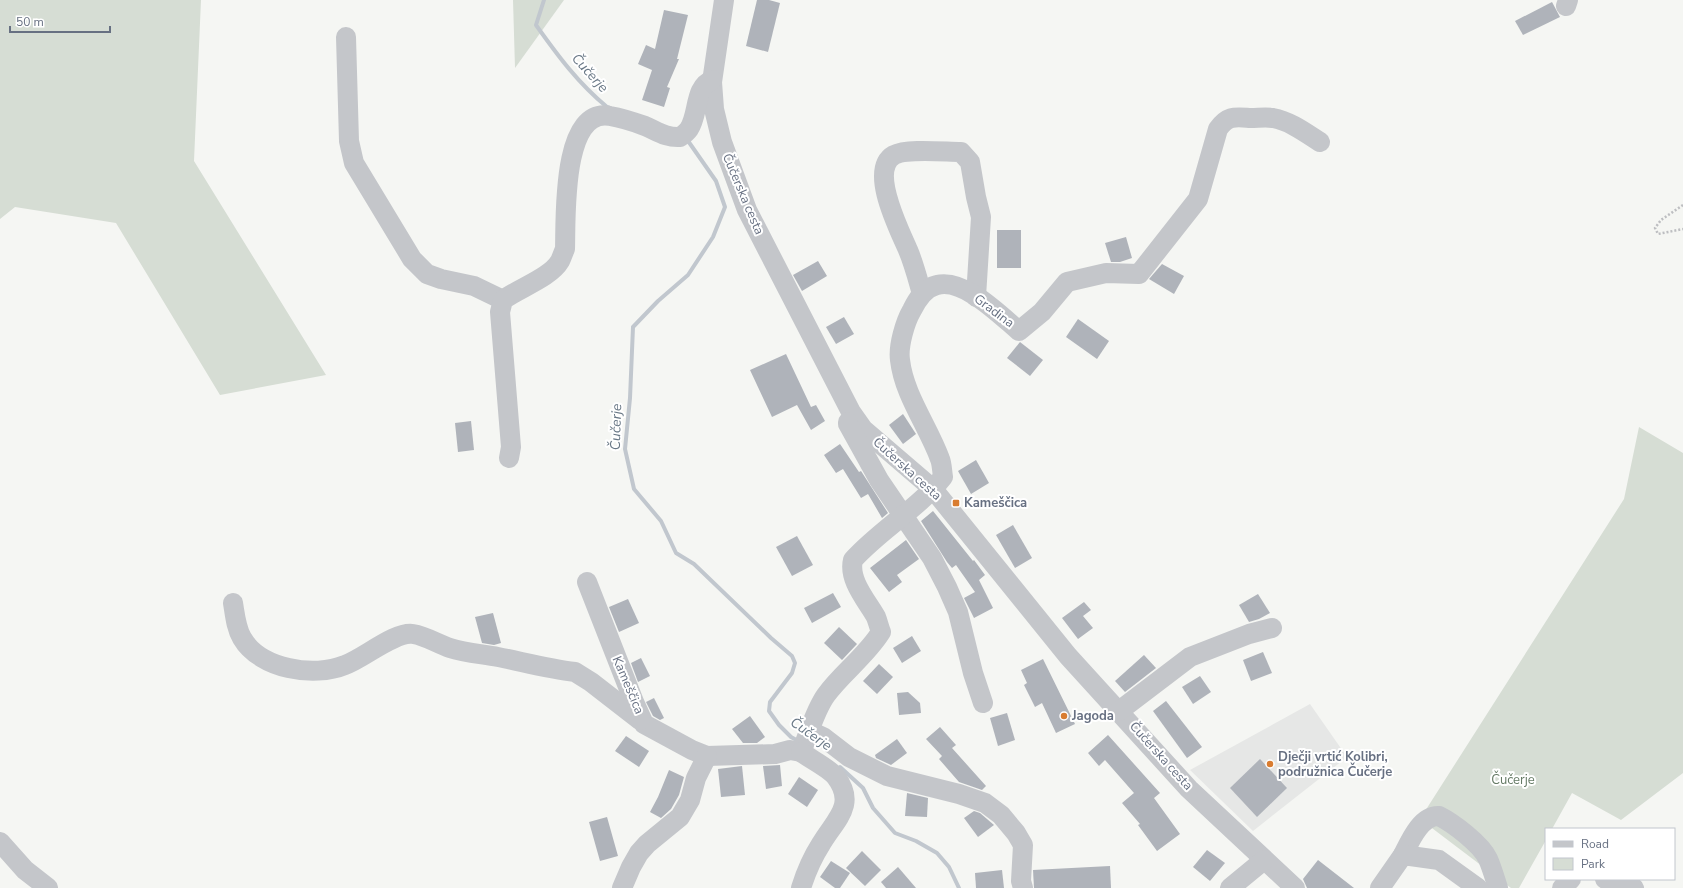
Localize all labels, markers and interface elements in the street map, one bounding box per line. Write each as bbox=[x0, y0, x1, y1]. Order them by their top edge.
scale bar bbox=[10, 8, 110, 34]
text: 50 m bbox=[16, 14, 44, 30]
water label: Čučerje bbox=[567, 49, 613, 97]
street label: Čučerska cesta bbox=[718, 150, 769, 237]
street label: Gradina bbox=[970, 290, 1018, 332]
water label: Čučerje bbox=[606, 403, 626, 451]
street label: Čučerska cesta bbox=[869, 433, 946, 505]
place label: Kameščica bbox=[964, 494, 1027, 512]
marker: Kameščica bbox=[951, 498, 961, 508]
street label: Kameščica bbox=[608, 653, 648, 717]
place label: Jagoda bbox=[1071, 707, 1114, 725]
marker: Jagoda bbox=[1059, 711, 1069, 721]
water label: Čučerje bbox=[786, 713, 836, 755]
street label: Čučerska cesta bbox=[1125, 717, 1197, 794]
place label: Dječji vrtić Kolibri, podružnica Čučerje bbox=[1278, 748, 1392, 781]
marker: Dječji vrtić Kolibri, podružnica Čučerje bbox=[1265, 759, 1275, 769]
park label: Čučerje bbox=[1491, 770, 1535, 789]
legend bbox=[1545, 828, 1675, 880]
text: Road bbox=[1581, 836, 1609, 852]
text: Park bbox=[1581, 856, 1606, 872]

